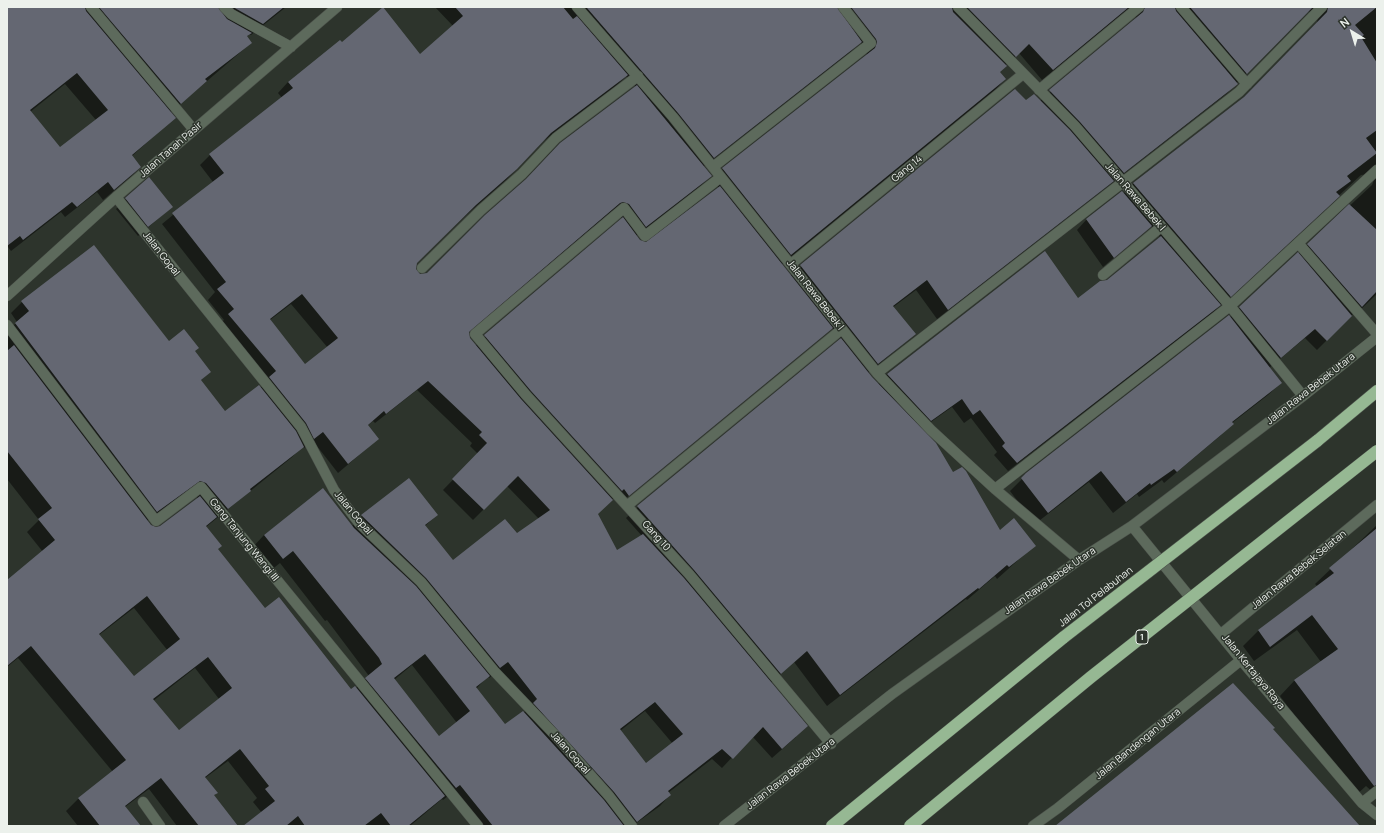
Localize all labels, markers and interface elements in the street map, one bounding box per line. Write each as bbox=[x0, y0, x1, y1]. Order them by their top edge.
north arrow bbox=[1332, 12, 1372, 52]
text: N bbox=[1337, 14, 1352, 30]
street label: Jalan Tanah Pasir bbox=[137, 120, 205, 180]
street label: Gang 14 bbox=[889, 153, 925, 185]
street label: Jalan Rawa Bebek I bbox=[1102, 161, 1168, 233]
street label: Jalan Gopal bbox=[140, 230, 182, 278]
street label: Jalan Rawa Bebek I bbox=[784, 258, 846, 332]
street label: Jalan Rawa Bebek Utara bbox=[1264, 351, 1358, 427]
street label: Jalan Gopal bbox=[331, 489, 375, 537]
street label: Gang Tanjung Wangi III bbox=[207, 496, 281, 584]
street label: Gang 10 bbox=[639, 518, 673, 554]
street label: Jalan Rawa Bebek Selatan bbox=[1249, 528, 1349, 612]
street label: Jalan Rawa Bebek Utara bbox=[1002, 545, 1098, 617]
street label: Jalan Tol Pelabuhan bbox=[1057, 564, 1135, 630]
road number: 1 bbox=[1136, 630, 1148, 644]
street label: Jalan Kertajaya Raya bbox=[1219, 632, 1287, 712]
street label: Jalan Bandengan Utara bbox=[1093, 706, 1183, 782]
street label: Jalan Gopal bbox=[548, 729, 592, 777]
street label: Jalan Rawa Bebek Utara bbox=[744, 736, 838, 812]

